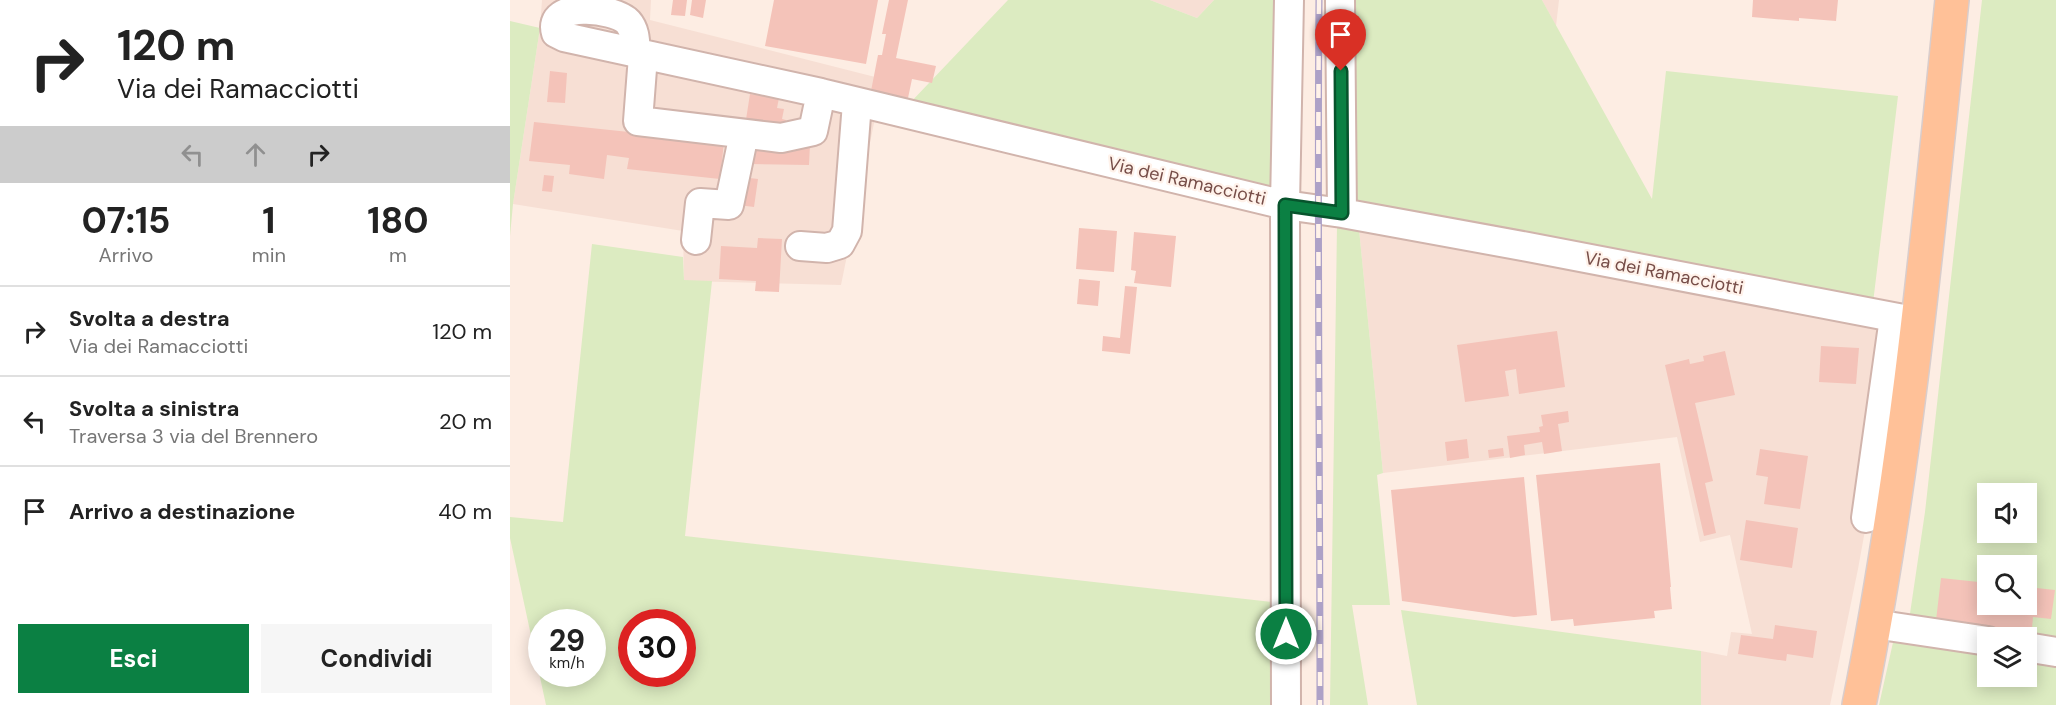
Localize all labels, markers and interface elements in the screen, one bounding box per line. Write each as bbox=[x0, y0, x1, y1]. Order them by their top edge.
pin bbox=[1315, 9, 1366, 71]
text: 120 m bbox=[117, 18, 235, 73]
icon: arrive bbox=[1324, 18, 1357, 51]
icon: right bbox=[18, 24, 96, 102]
text: Via dei Ramacciotti bbox=[117, 71, 359, 106]
icon: left bbox=[176, 138, 209, 171]
icon: ahead bbox=[239, 138, 272, 171]
icon: right bbox=[302, 138, 335, 171]
street label: Via dei Ramacciotti bbox=[1106, 151, 1268, 211]
text: 07:15 bbox=[81, 197, 170, 244]
text: 1 bbox=[262, 197, 275, 244]
text: 180 bbox=[367, 197, 429, 244]
text: Arrivo bbox=[99, 242, 153, 268]
text: min bbox=[252, 242, 286, 268]
text: m bbox=[389, 242, 407, 268]
street label: Via dei Ramacciotti bbox=[1583, 246, 1745, 300]
text: Svolta a destra bbox=[69, 304, 230, 333]
icon: right bbox=[18, 315, 51, 348]
text: 120 m bbox=[432, 317, 492, 346]
text: Via dei Ramacciotti bbox=[69, 333, 248, 359]
text: Svolta a sinistra bbox=[69, 394, 239, 423]
icon: left bbox=[18, 405, 51, 438]
text: 20 m bbox=[439, 407, 492, 436]
text: Traversa 3 via del Brennero bbox=[69, 423, 318, 449]
map controls bbox=[1977, 483, 2037, 687]
button: sound bbox=[1977, 483, 2037, 543]
icon: arrive bbox=[18, 495, 51, 528]
text: Arrivo a destinazione bbox=[69, 497, 295, 526]
text: 40 m bbox=[438, 497, 492, 526]
button: search bbox=[1977, 555, 2037, 615]
position arrow bbox=[1254, 602, 1318, 666]
speed limit sign: 30 bbox=[618, 609, 696, 687]
text: 29 bbox=[549, 621, 585, 660]
button: Esci bbox=[18, 624, 249, 693]
button: Condividi bbox=[261, 624, 492, 693]
button: layers bbox=[1977, 627, 2037, 687]
text: km/h bbox=[549, 653, 585, 673]

